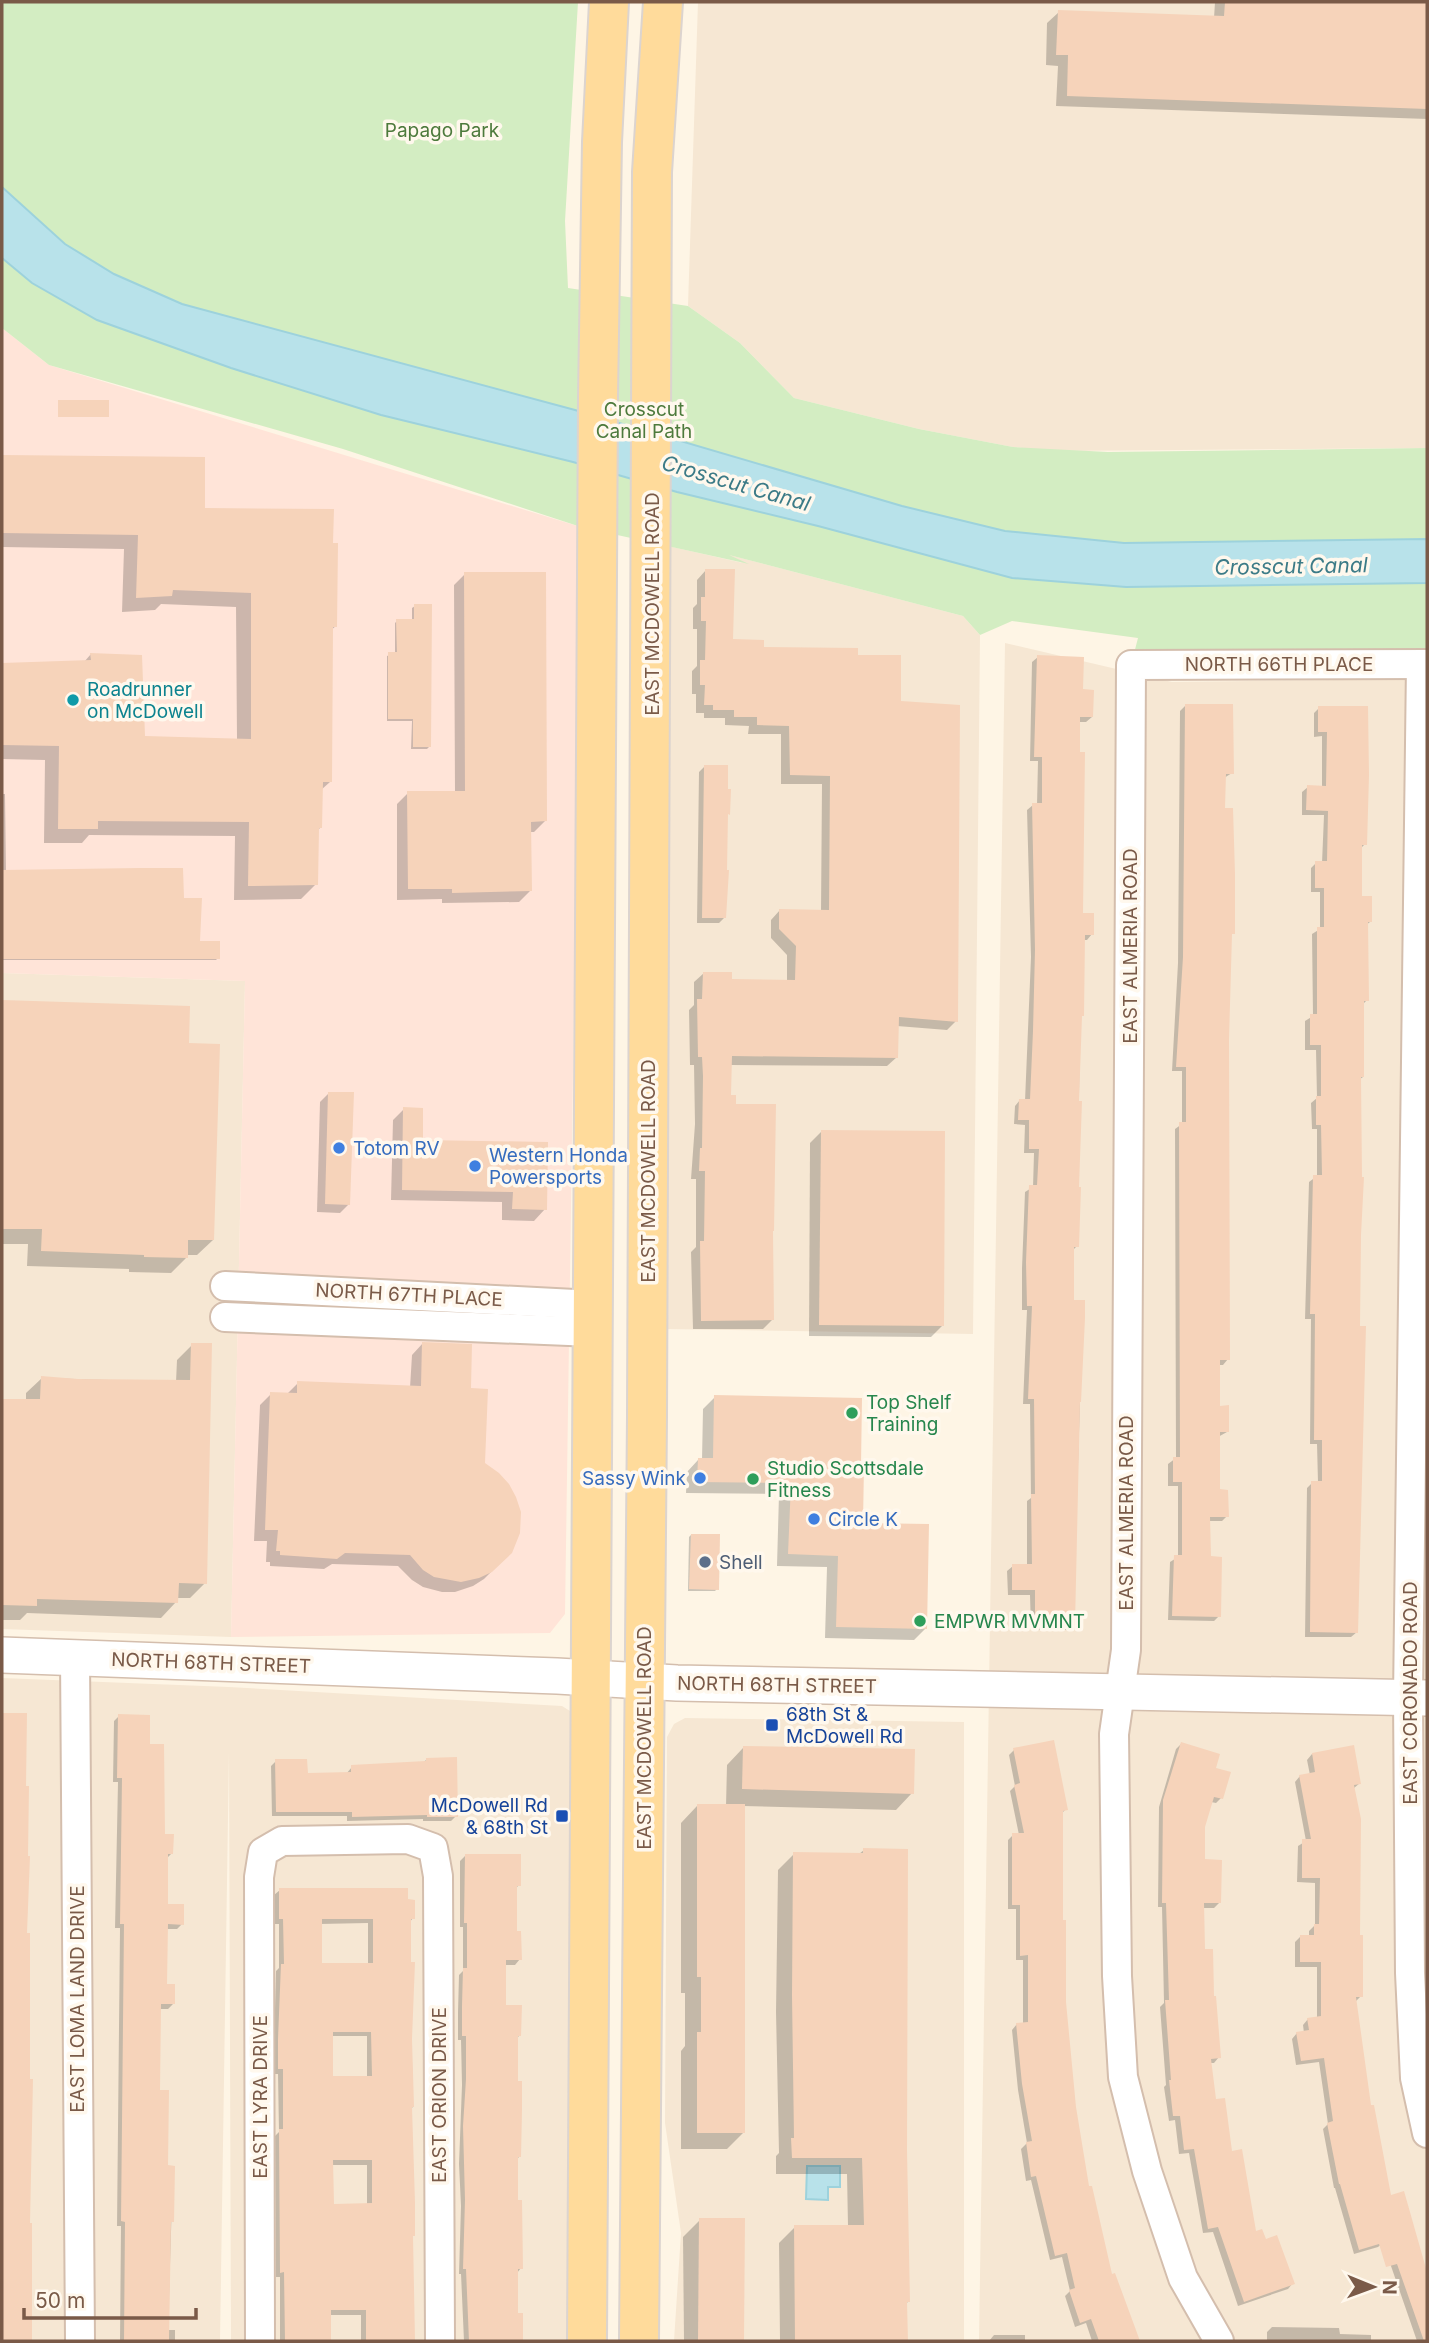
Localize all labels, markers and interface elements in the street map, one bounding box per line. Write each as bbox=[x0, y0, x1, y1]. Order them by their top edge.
park label: Papago Park bbox=[385, 119, 500, 142]
park label: Crosscut Canal Path bbox=[596, 398, 692, 443]
water label: Crosscut Canal bbox=[659, 450, 814, 516]
street label: EAST MCDOWELL ROAD bbox=[641, 492, 664, 716]
water label: Crosscut Canal bbox=[1214, 552, 1369, 580]
street label: NORTH 66TH PLACE bbox=[1185, 653, 1373, 676]
place label: Roadrunner on McDowell bbox=[87, 678, 203, 723]
marker: Roadrunner on McDowell bbox=[65, 692, 81, 708]
street label: EAST ALMERIA ROAD bbox=[1119, 848, 1142, 1044]
street label: EAST MCDOWELL ROAD bbox=[637, 1059, 660, 1283]
place label: Totom RV bbox=[353, 1137, 440, 1160]
marker: Totom RV bbox=[331, 1140, 347, 1156]
place label: Western Honda Powersports bbox=[489, 1144, 628, 1189]
marker: Western Honda Powersports bbox=[467, 1158, 483, 1174]
street label: NORTH 67TH PLACE bbox=[315, 1279, 503, 1311]
place label: Top Shelf Training bbox=[866, 1391, 951, 1436]
marker: Top Shelf Training bbox=[844, 1405, 860, 1421]
street label: EAST ALMERIA ROAD bbox=[1115, 1415, 1138, 1611]
place label: Studio Scottsdale Fitness bbox=[767, 1457, 924, 1502]
place label: Sassy Wink bbox=[582, 1467, 687, 1490]
marker: Sassy Wink bbox=[692, 1470, 708, 1486]
marker: Studio Scottsdale Fitness bbox=[745, 1471, 761, 1487]
place label: Circle K bbox=[828, 1508, 898, 1531]
marker: Circle K bbox=[806, 1511, 822, 1527]
place label: Shell bbox=[719, 1551, 763, 1574]
marker: Shell bbox=[697, 1554, 713, 1570]
street label: EAST CORONADO ROAD bbox=[1399, 1581, 1422, 1805]
place label: EMPWR MVMNT bbox=[934, 1610, 1085, 1633]
marker: EMPWR MVMNT bbox=[912, 1613, 928, 1629]
street label: EAST MCDOWELL ROAD bbox=[633, 1626, 656, 1850]
street label: NORTH 68TH STREET bbox=[111, 1648, 311, 1678]
street label: NORTH 68TH STREET bbox=[677, 1672, 877, 1698]
place label: 68th St & McDowell Rd bbox=[786, 1703, 903, 1748]
marker: 68th St & McDowell Rd bbox=[764, 1717, 780, 1733]
place label: McDowell Rd & 68th St bbox=[431, 1794, 548, 1839]
marker: McDowell Rd & 68th St bbox=[554, 1808, 570, 1824]
street label: EAST LOMA LAND DRIVE bbox=[66, 1885, 89, 2113]
street label: EAST ORION DRIVE bbox=[428, 2007, 451, 2183]
street label: EAST LYRA DRIVE bbox=[249, 2015, 272, 2179]
north arrow bbox=[1338, 2252, 1408, 2322]
scale bar bbox=[24, 2276, 196, 2320]
text: N bbox=[1378, 2280, 1401, 2295]
text: 50 m bbox=[35, 2288, 85, 2313]

